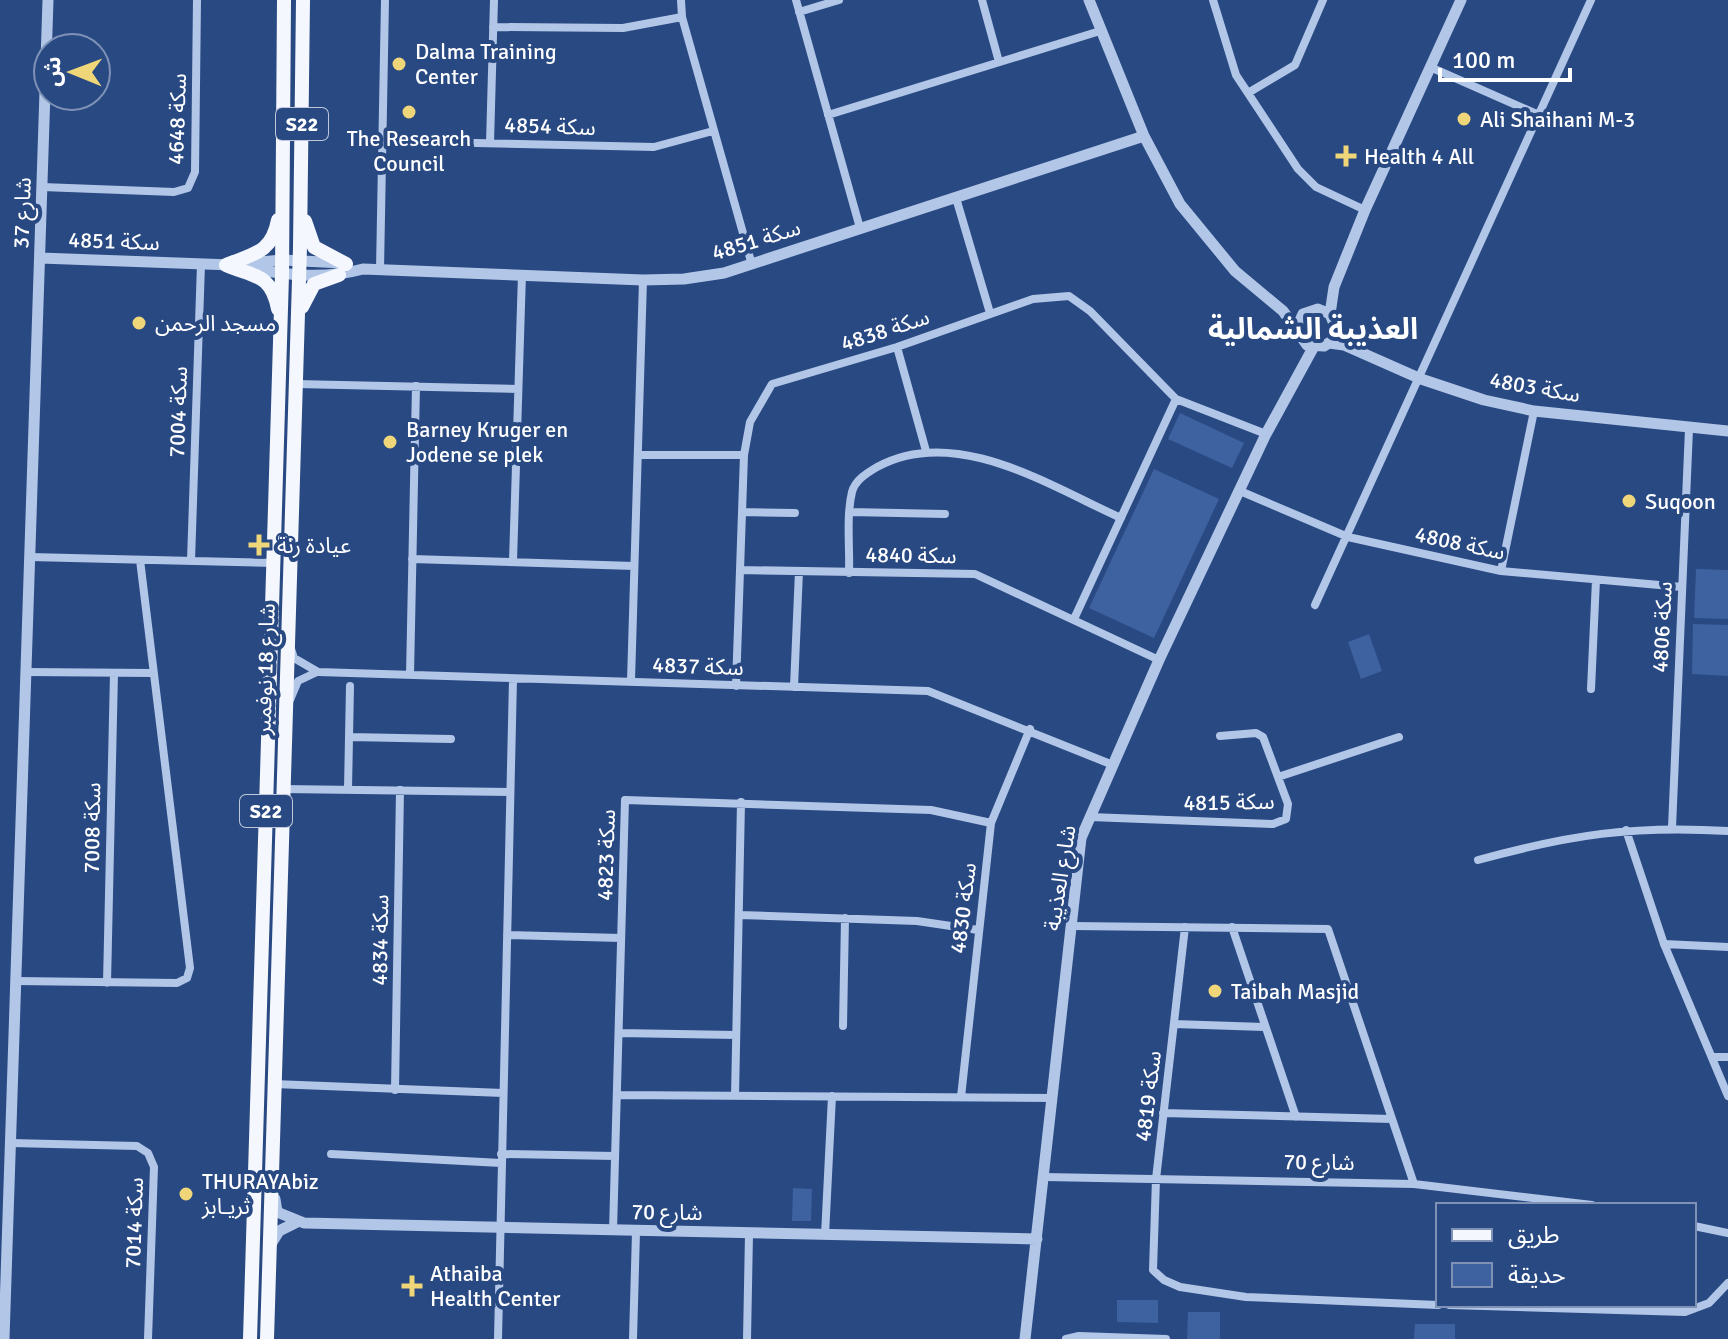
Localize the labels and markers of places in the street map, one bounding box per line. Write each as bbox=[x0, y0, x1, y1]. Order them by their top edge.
place label: Dalma Training Center bbox=[415, 38, 557, 90]
marker: Dalma Training Center bbox=[390, 55, 408, 73]
marker: The Research Council bbox=[400, 103, 418, 121]
place label: Ali Shaihani M-3 bbox=[1480, 106, 1635, 133]
marker: Ali Shaihani M-3 bbox=[1455, 110, 1473, 128]
place label: The Research Council bbox=[347, 125, 471, 177]
place label: Health 4 All bbox=[1364, 143, 1474, 170]
marker: Health 4 All bbox=[1335, 145, 1357, 167]
place label: مسجد الرحمن bbox=[155, 310, 276, 337]
marker: مسجد الرحمن bbox=[130, 314, 148, 332]
place label: Barney Kruger en Jodene se plek bbox=[406, 416, 568, 468]
marker: Barney Kruger en Jodene se plek bbox=[381, 433, 399, 451]
place label: Suqoon bbox=[1645, 488, 1716, 515]
marker: Suqoon bbox=[1620, 492, 1638, 510]
place label: عيادة رنة bbox=[277, 532, 351, 559]
marker: عيادة رنة bbox=[248, 534, 270, 556]
place label: Taibah Masjid bbox=[1231, 978, 1359, 1005]
marker: Taibah Masjid bbox=[1206, 982, 1224, 1000]
place label: THURAYAbiz ثريـابز bbox=[201, 1168, 319, 1220]
marker: THURAYAbiz ثريـابز bbox=[177, 1185, 195, 1203]
place label: Athaiba Health Center bbox=[430, 1260, 560, 1312]
marker: Athaiba Health Center bbox=[401, 1275, 423, 1297]

